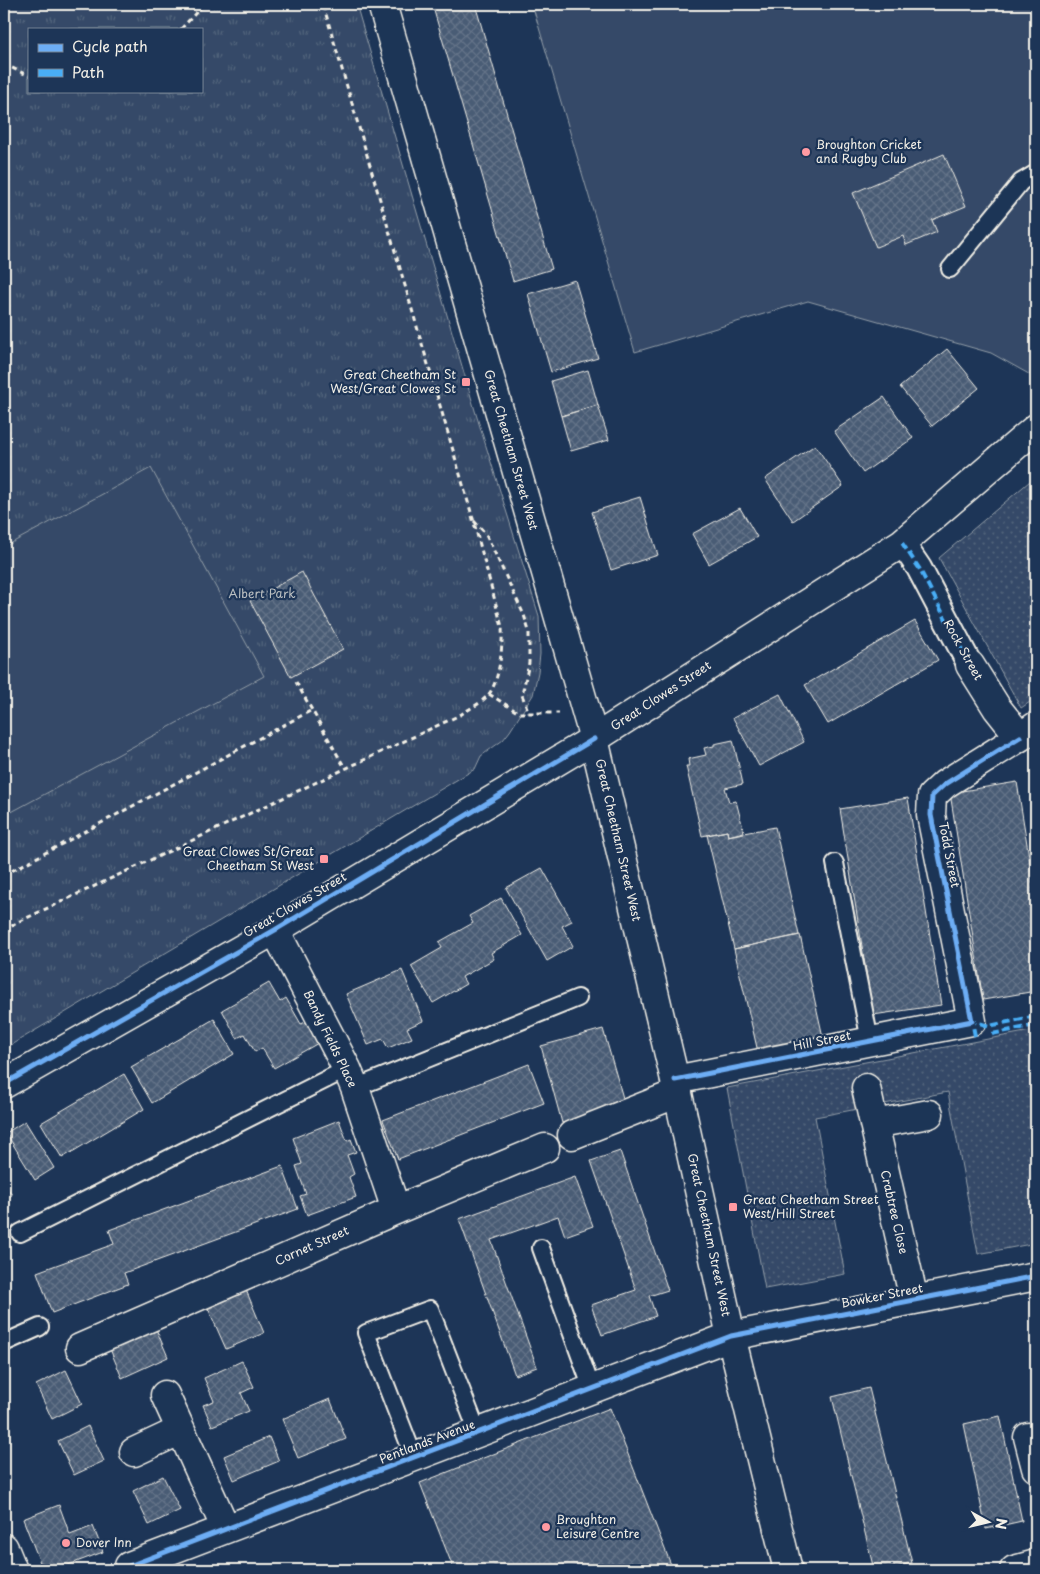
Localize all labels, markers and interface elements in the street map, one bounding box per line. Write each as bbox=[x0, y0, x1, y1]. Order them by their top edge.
legend bbox=[28, 28, 202, 92]
text: Cycle path bbox=[72, 34, 148, 57]
text: Path bbox=[72, 60, 104, 83]
place label: Broughton Cricket and Rugby Club bbox=[816, 135, 922, 167]
marker: Broughton Cricket and Rugby Club bbox=[800, 146, 812, 158]
place label: Great Cheetham St West/Great Clowes St bbox=[330, 365, 456, 397]
street label: Great Cheetham Street West bbox=[480, 367, 544, 532]
marker: Great Cheetham St West/Great Clowes St bbox=[460, 376, 472, 388]
park label: Albert Park bbox=[228, 584, 296, 602]
street label: Rock Street bbox=[940, 616, 988, 683]
street label: Great Clowes Street bbox=[607, 656, 714, 734]
street label: Great Cheetham Street West bbox=[592, 757, 646, 923]
street label: Todd Street bbox=[935, 820, 965, 889]
place label: Great Clowes St/Great Cheetham St West bbox=[183, 842, 314, 874]
marker: Great Clowes St/Great Cheetham St West bbox=[318, 853, 330, 865]
street label: Great Clowes Street bbox=[240, 867, 350, 941]
street label: Bandy Fields Place bbox=[300, 987, 362, 1090]
street label: Hill Street bbox=[791, 1026, 853, 1054]
street label: Great Cheetham Street West bbox=[684, 1152, 736, 1318]
street label: Crabtree Close bbox=[877, 1168, 913, 1256]
place label: Great Cheetham Street West/Hill Street bbox=[743, 1190, 879, 1222]
marker: Great Cheetham Street West/Hill Street bbox=[727, 1201, 739, 1213]
street label: Cornet Street bbox=[272, 1221, 351, 1269]
street label: Bowker Street bbox=[839, 1278, 924, 1312]
street label: Pentlands Avenue bbox=[376, 1414, 477, 1468]
north arrow bbox=[962, 1496, 1012, 1546]
place label: Broughton Leisure Centre bbox=[556, 1510, 639, 1542]
text: N bbox=[990, 1517, 1013, 1531]
marker: Broughton Leisure Centre bbox=[540, 1521, 552, 1533]
place label: Dover Inn bbox=[76, 1533, 132, 1551]
marker: Dover Inn bbox=[60, 1537, 72, 1549]

